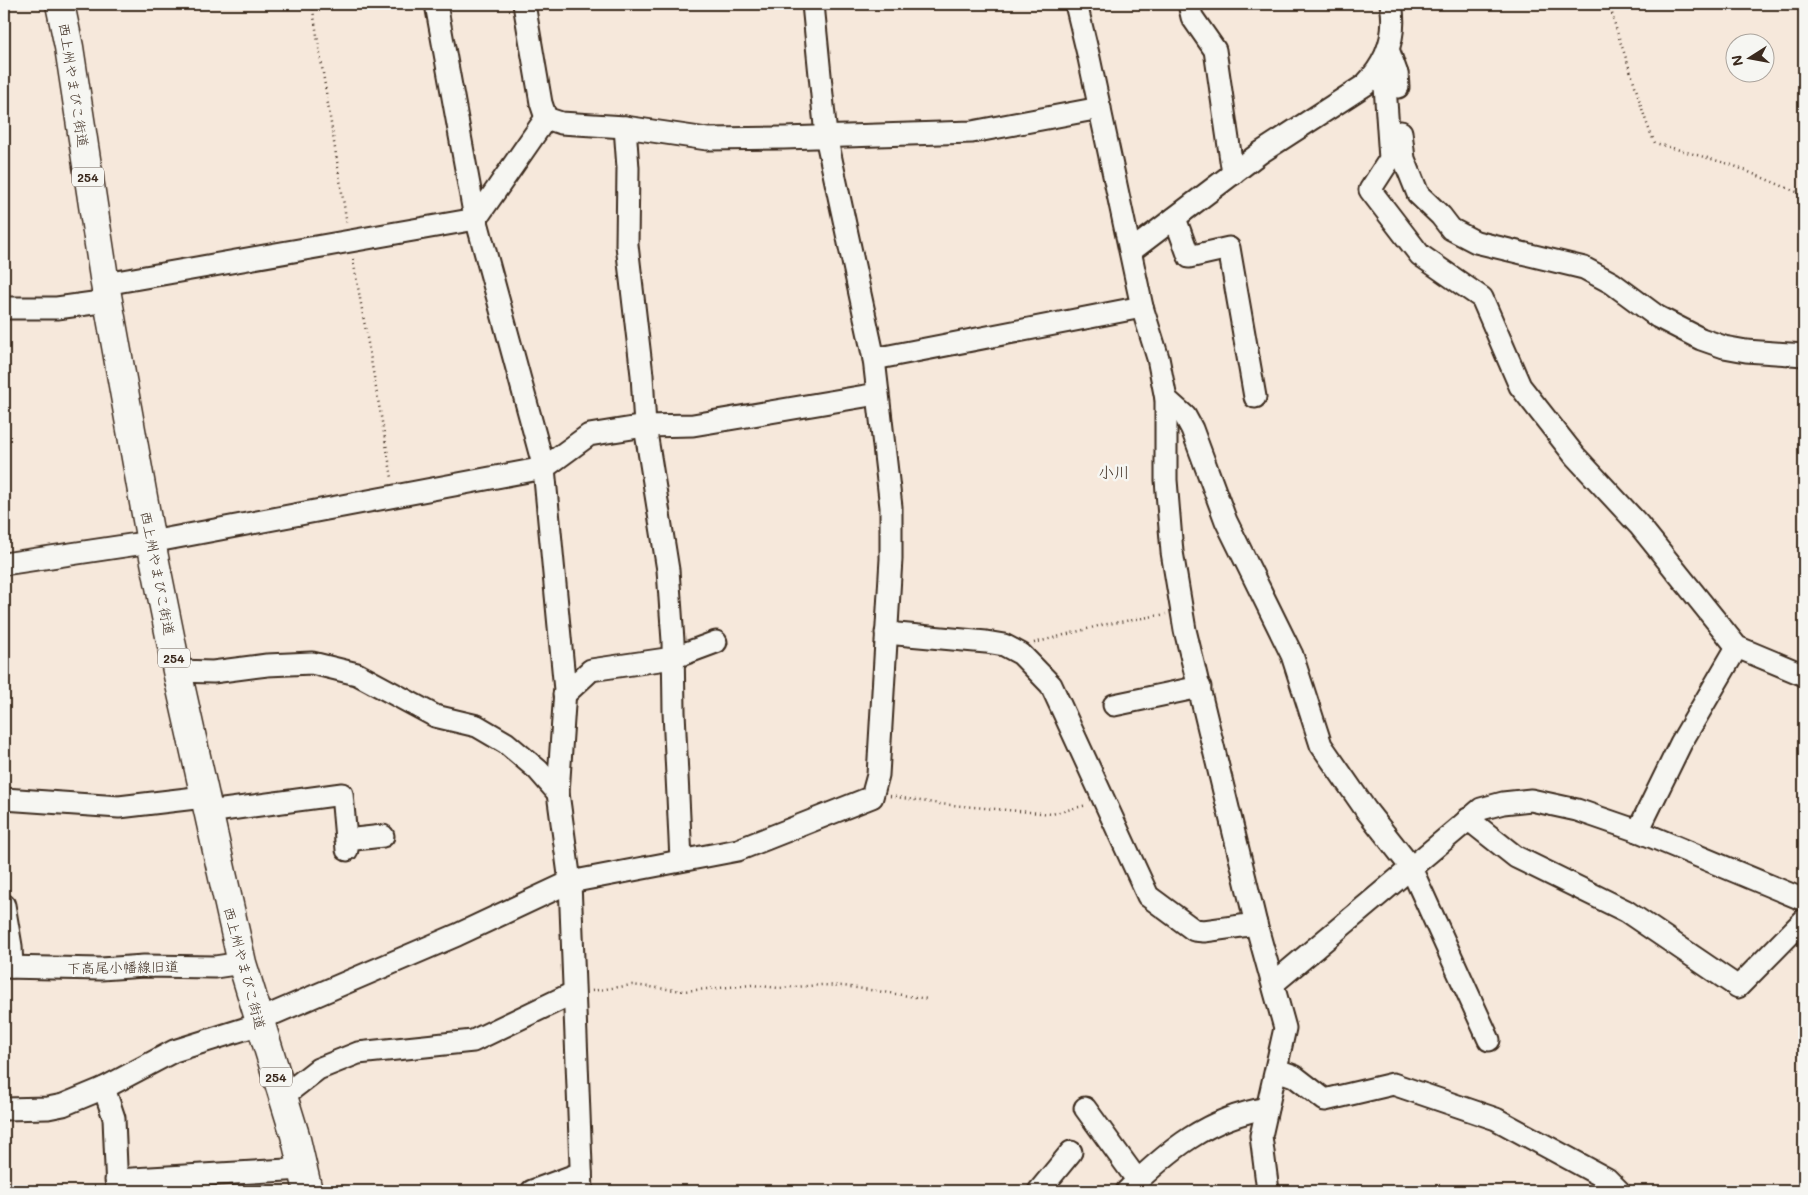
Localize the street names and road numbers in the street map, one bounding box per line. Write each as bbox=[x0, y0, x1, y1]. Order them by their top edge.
street label: 西上州やまびこ街道 bbox=[55, 21, 93, 149]
road number: 254 bbox=[72, 168, 104, 186]
street label: 西上州やまびこ街道 bbox=[137, 509, 179, 637]
road number: 254 bbox=[158, 648, 190, 668]
street label: 西上州やまびこ街道 bbox=[220, 905, 270, 1031]
street label: 下高尾小幡線旧道 bbox=[67, 957, 179, 977]
road number: 254 bbox=[260, 1068, 292, 1086]

